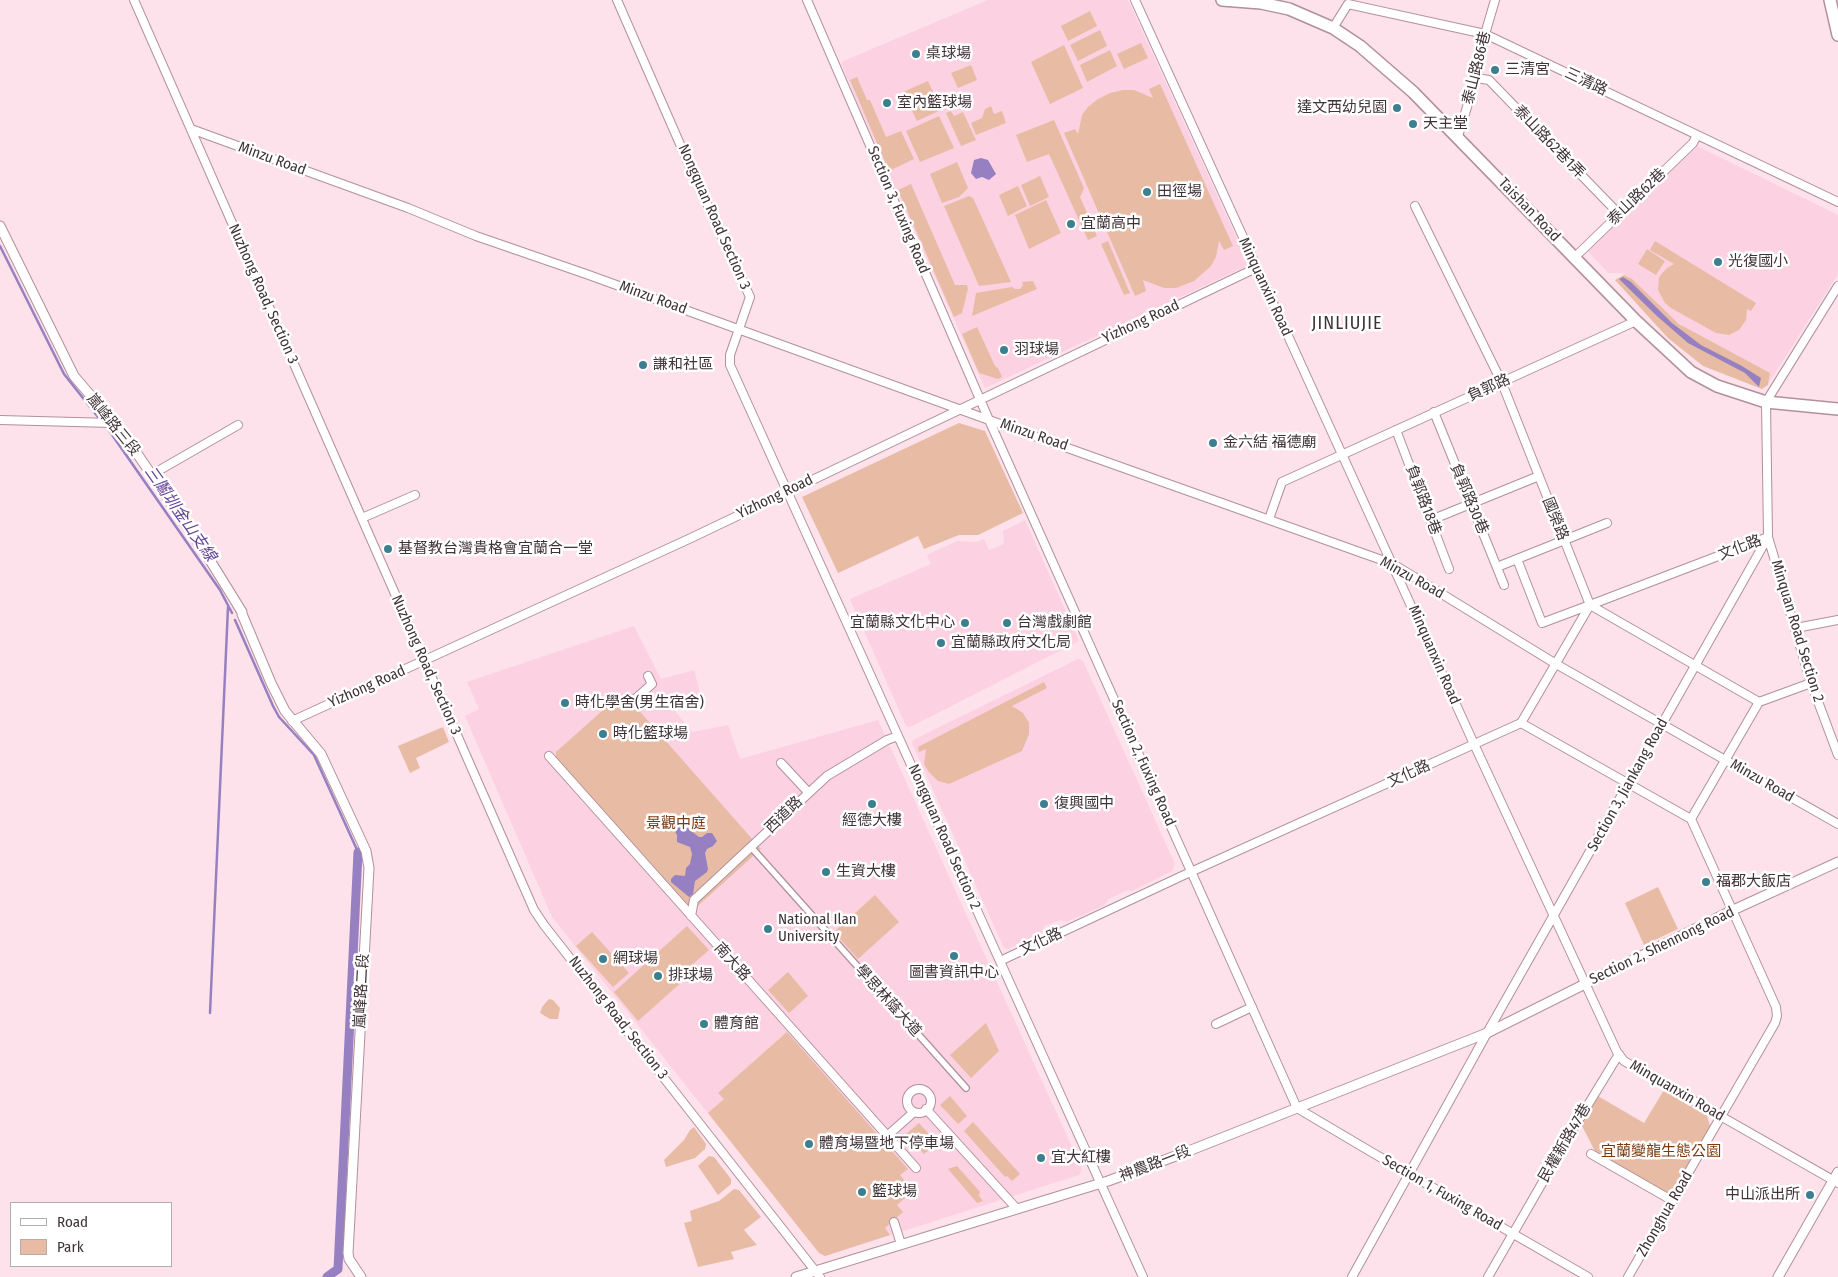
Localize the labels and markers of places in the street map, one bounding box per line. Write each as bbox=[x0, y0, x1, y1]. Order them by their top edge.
place label: 桌球場 bbox=[926, 45, 971, 63]
marker: 桌球場 bbox=[910, 48, 922, 60]
place label: 三清宮 bbox=[1505, 61, 1550, 79]
marker: 三清宮 bbox=[1489, 64, 1501, 76]
place label: 室內籃球場 bbox=[897, 94, 972, 112]
marker: 室內籃球場 bbox=[881, 97, 893, 109]
place label: 達文西幼兒園 bbox=[1297, 99, 1387, 117]
marker: 達文西幼兒園 bbox=[1391, 102, 1403, 114]
place label: 天主堂 bbox=[1423, 115, 1468, 133]
marker: 天主堂 bbox=[1407, 118, 1419, 130]
place label: 田徑場 bbox=[1157, 183, 1202, 201]
marker: 田徑場 bbox=[1141, 186, 1153, 198]
place label: 宜蘭高中 bbox=[1081, 215, 1141, 233]
marker: 宜蘭高中 bbox=[1065, 218, 1077, 230]
place label: 光復國小 bbox=[1728, 253, 1788, 271]
marker: 光復國小 bbox=[1712, 256, 1724, 268]
place label: 羽球場 bbox=[1014, 341, 1059, 359]
marker: 羽球場 bbox=[998, 344, 1010, 356]
place label: 謙和社區 bbox=[653, 356, 713, 374]
marker: 謙和社區 bbox=[637, 359, 649, 371]
place label: 金六結 福德廟 bbox=[1223, 434, 1317, 452]
marker: 金六結 福德廟 bbox=[1207, 437, 1219, 449]
place label: 基督教台灣貴格會宜蘭合一堂 bbox=[398, 540, 593, 558]
marker: 基督教台灣貴格會宜蘭合一堂 bbox=[382, 543, 394, 555]
place label: 宜蘭縣文化中心 bbox=[850, 614, 955, 632]
place label: 台灣戲劇館 bbox=[1017, 614, 1092, 632]
marker: 宜蘭縣文化中心 bbox=[959, 617, 971, 629]
marker: 台灣戲劇館 bbox=[1001, 617, 1013, 629]
place label: 宜蘭縣政府文化局 bbox=[951, 634, 1071, 652]
marker: 宜蘭縣政府文化局 bbox=[935, 637, 947, 649]
place label: 時化學舍(男生宿舍) bbox=[575, 694, 704, 712]
marker: 時化學舍(男生宿舍) bbox=[559, 697, 571, 709]
place label: 時化籃球場 bbox=[613, 725, 688, 743]
marker: 時化籃球場 bbox=[597, 728, 609, 740]
place label: 復興國中 bbox=[1054, 795, 1114, 813]
marker: 經德大樓 bbox=[866, 798, 878, 810]
marker: 復興國中 bbox=[1038, 798, 1050, 810]
place label: 經德大樓 bbox=[842, 812, 902, 830]
place label: 生資大樓 bbox=[836, 863, 896, 881]
marker: 生資大樓 bbox=[820, 866, 832, 878]
place label: 福郡大飯店 bbox=[1716, 873, 1791, 891]
marker: 福郡大飯店 bbox=[1700, 876, 1712, 888]
place label: National Ilan University bbox=[778, 911, 857, 946]
marker: National Ilan University bbox=[762, 923, 774, 935]
place label: 網球場 bbox=[613, 950, 658, 968]
marker: 圖書資訊中心 bbox=[948, 950, 960, 962]
marker: 網球場 bbox=[597, 953, 609, 965]
place label: 圖書資訊中心 bbox=[909, 964, 999, 982]
place label: 排球場 bbox=[668, 967, 713, 985]
marker: 排球場 bbox=[652, 970, 664, 982]
place label: 體育館 bbox=[714, 1015, 759, 1033]
marker: 體育館 bbox=[698, 1018, 710, 1030]
place label: 體育場暨地下停車場 bbox=[819, 1135, 954, 1153]
marker: 體育場暨地下停車場 bbox=[803, 1138, 815, 1150]
place label: 宜大紅樓 bbox=[1051, 1149, 1111, 1167]
marker: 宜大紅樓 bbox=[1035, 1152, 1047, 1164]
place label: 籃球場 bbox=[872, 1183, 917, 1201]
marker: 籃球場 bbox=[856, 1186, 868, 1198]
place label: 中山派出所 bbox=[1725, 1186, 1800, 1204]
marker: 中山派出所 bbox=[1804, 1189, 1816, 1201]

